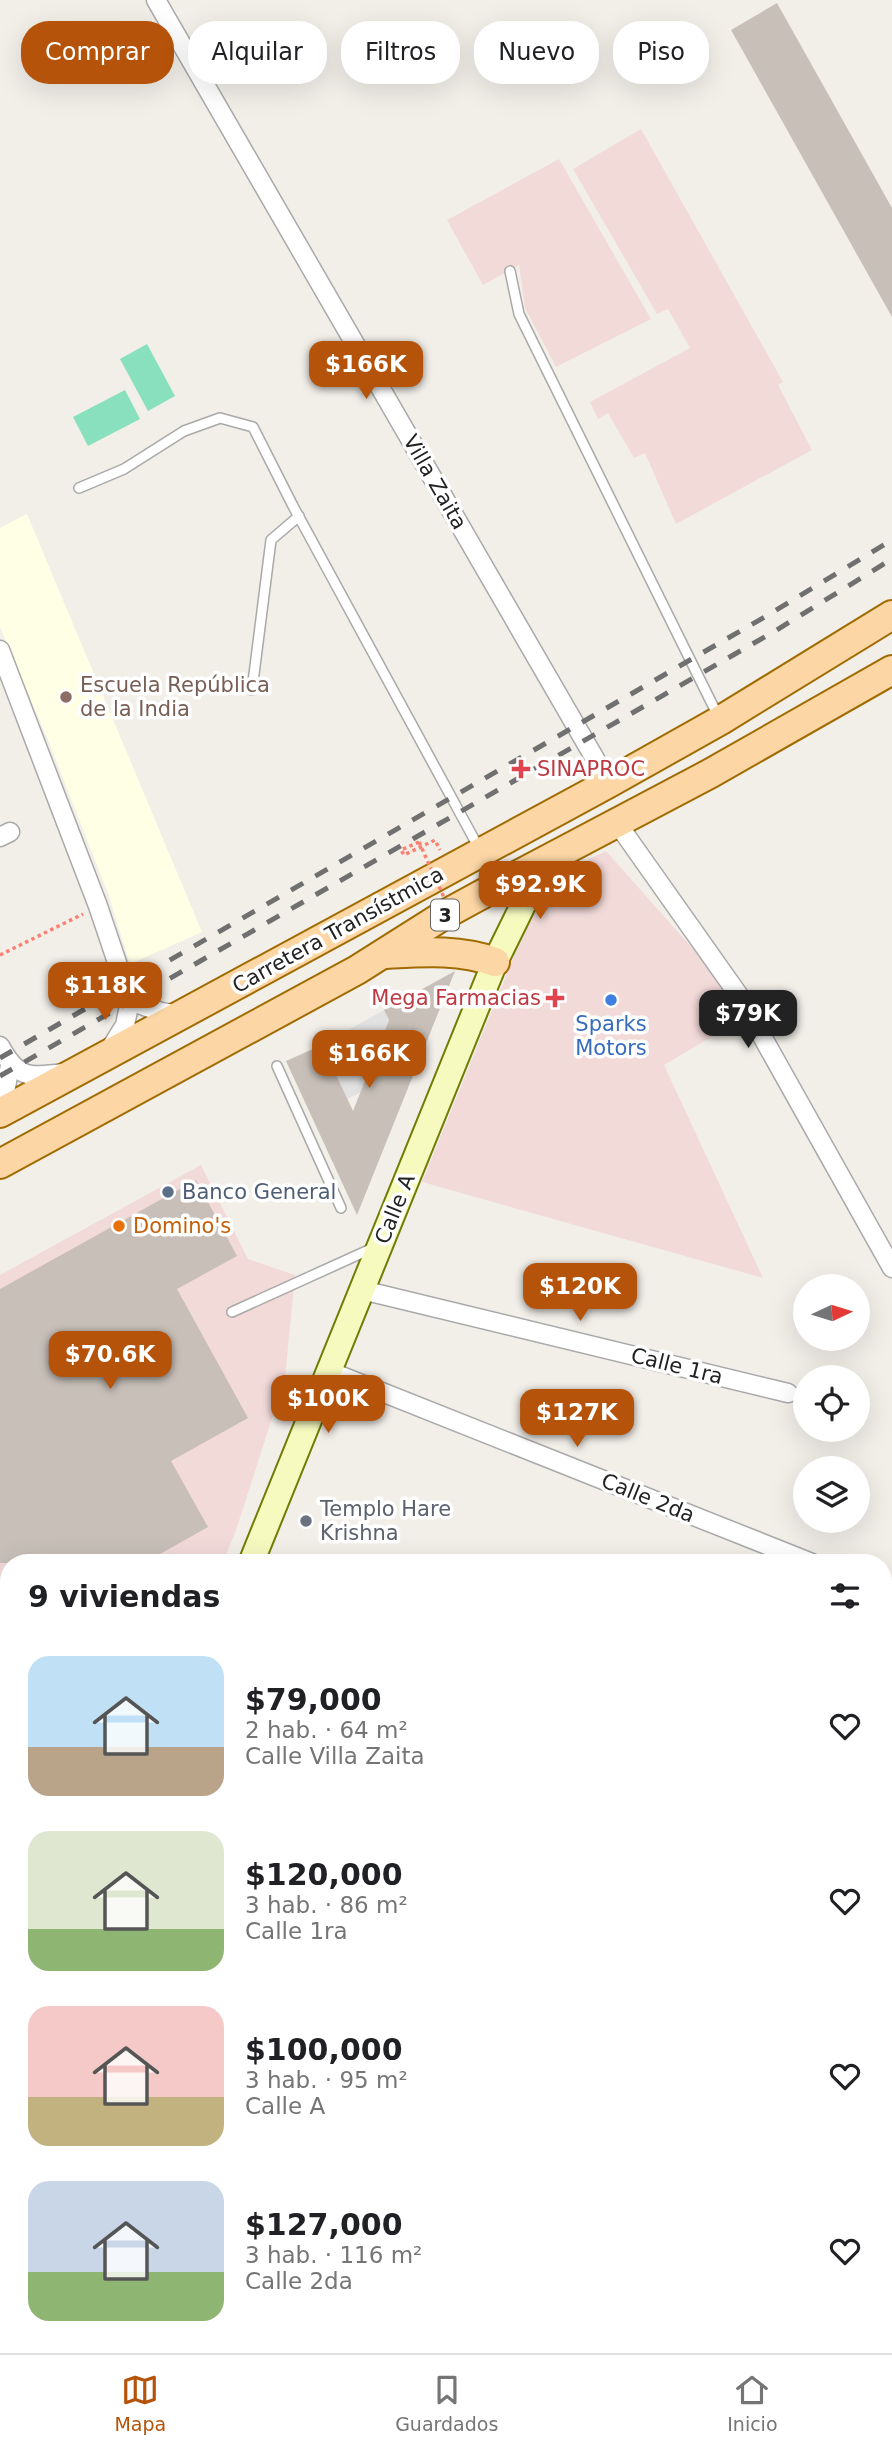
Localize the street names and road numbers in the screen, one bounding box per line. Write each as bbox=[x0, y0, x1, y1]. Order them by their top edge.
street label: Villa Zaita bbox=[398, 430, 472, 534]
street label: Carretera Transístmica bbox=[228, 862, 448, 998]
road number: 3 bbox=[431, 900, 459, 931]
street label: Calle A bbox=[370, 1170, 420, 1247]
street label: Calle 1ra bbox=[629, 1343, 725, 1389]
street label: Calle 2da bbox=[598, 1468, 698, 1528]

